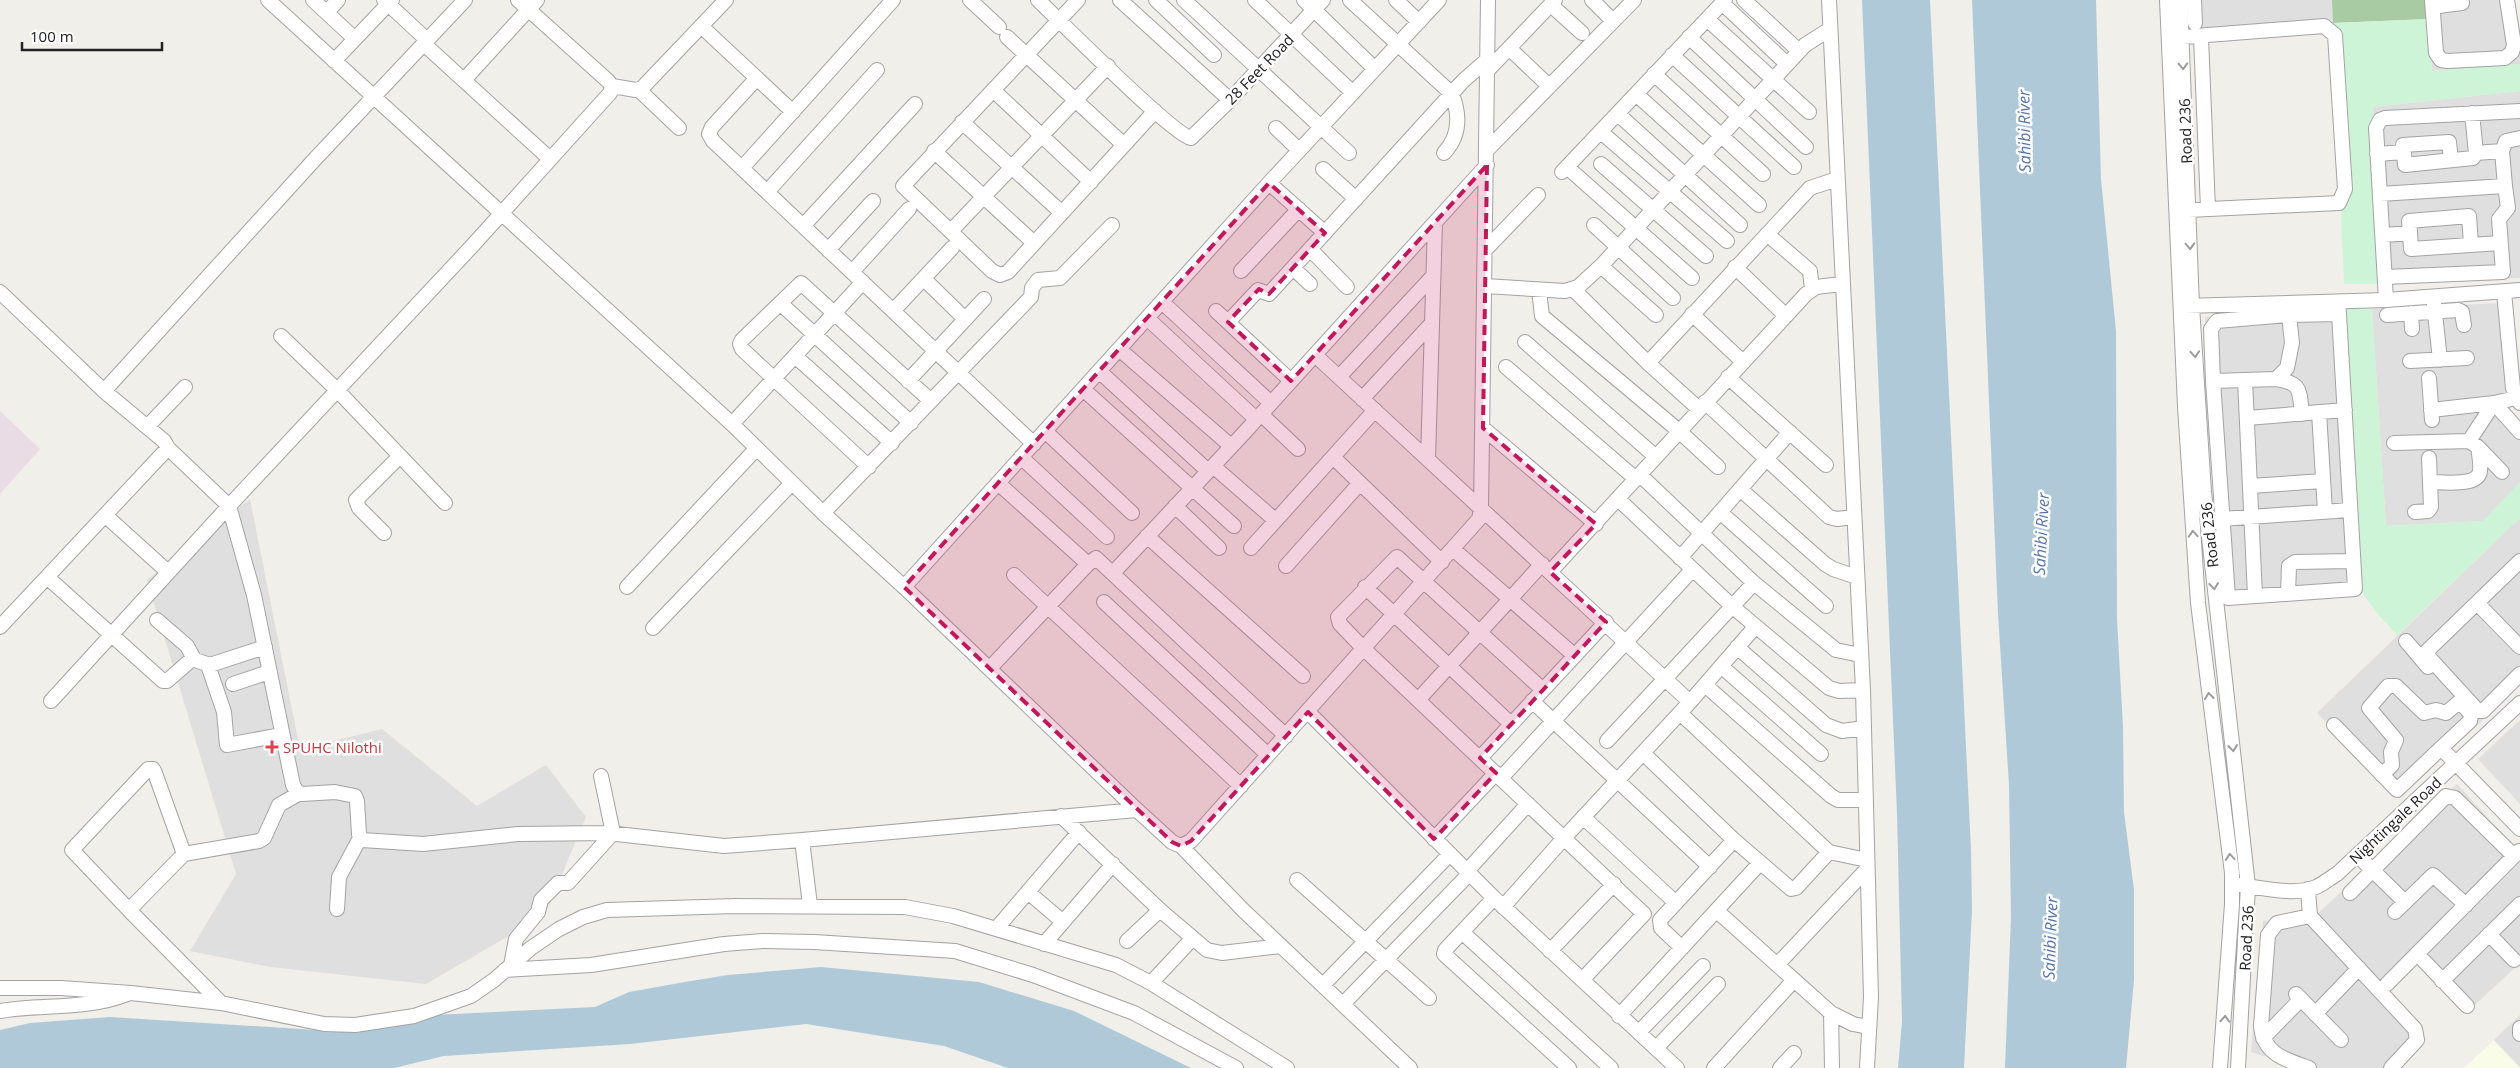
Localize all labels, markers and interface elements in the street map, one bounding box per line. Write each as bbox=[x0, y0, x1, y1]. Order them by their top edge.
scale bar bbox=[22, 20, 162, 52]
text: 100 m bbox=[30, 26, 74, 46]
street label: 28 Feet Road bbox=[1220, 29, 1298, 109]
one-way arrow bbox=[2178, 62, 2188, 70]
water label: Sahibi River bbox=[2012, 89, 2036, 173]
street label: Road 236 bbox=[2174, 98, 2196, 164]
one-way arrow bbox=[2184, 242, 2195, 250]
one-way arrow bbox=[2190, 351, 2201, 359]
water label: Sahibi River bbox=[2028, 491, 2054, 576]
street label: Road 236 bbox=[2196, 501, 2222, 569]
one-way arrow bbox=[2188, 530, 2199, 538]
one-way arrow bbox=[2208, 582, 2219, 590]
one-way arrow bbox=[2204, 692, 2215, 700]
place label: SPUHC Nilothi bbox=[283, 737, 382, 757]
marker: SPUHC Nilothi bbox=[265, 740, 279, 754]
one-way arrow bbox=[2227, 744, 2238, 752]
street label: Nightingale Road bbox=[2345, 772, 2445, 868]
one-way arrow bbox=[2225, 853, 2236, 861]
water label: Sahibi River bbox=[2038, 896, 2062, 980]
street label: Road 236 bbox=[2234, 905, 2258, 971]
one-way arrow bbox=[2219, 1015, 2230, 1023]

